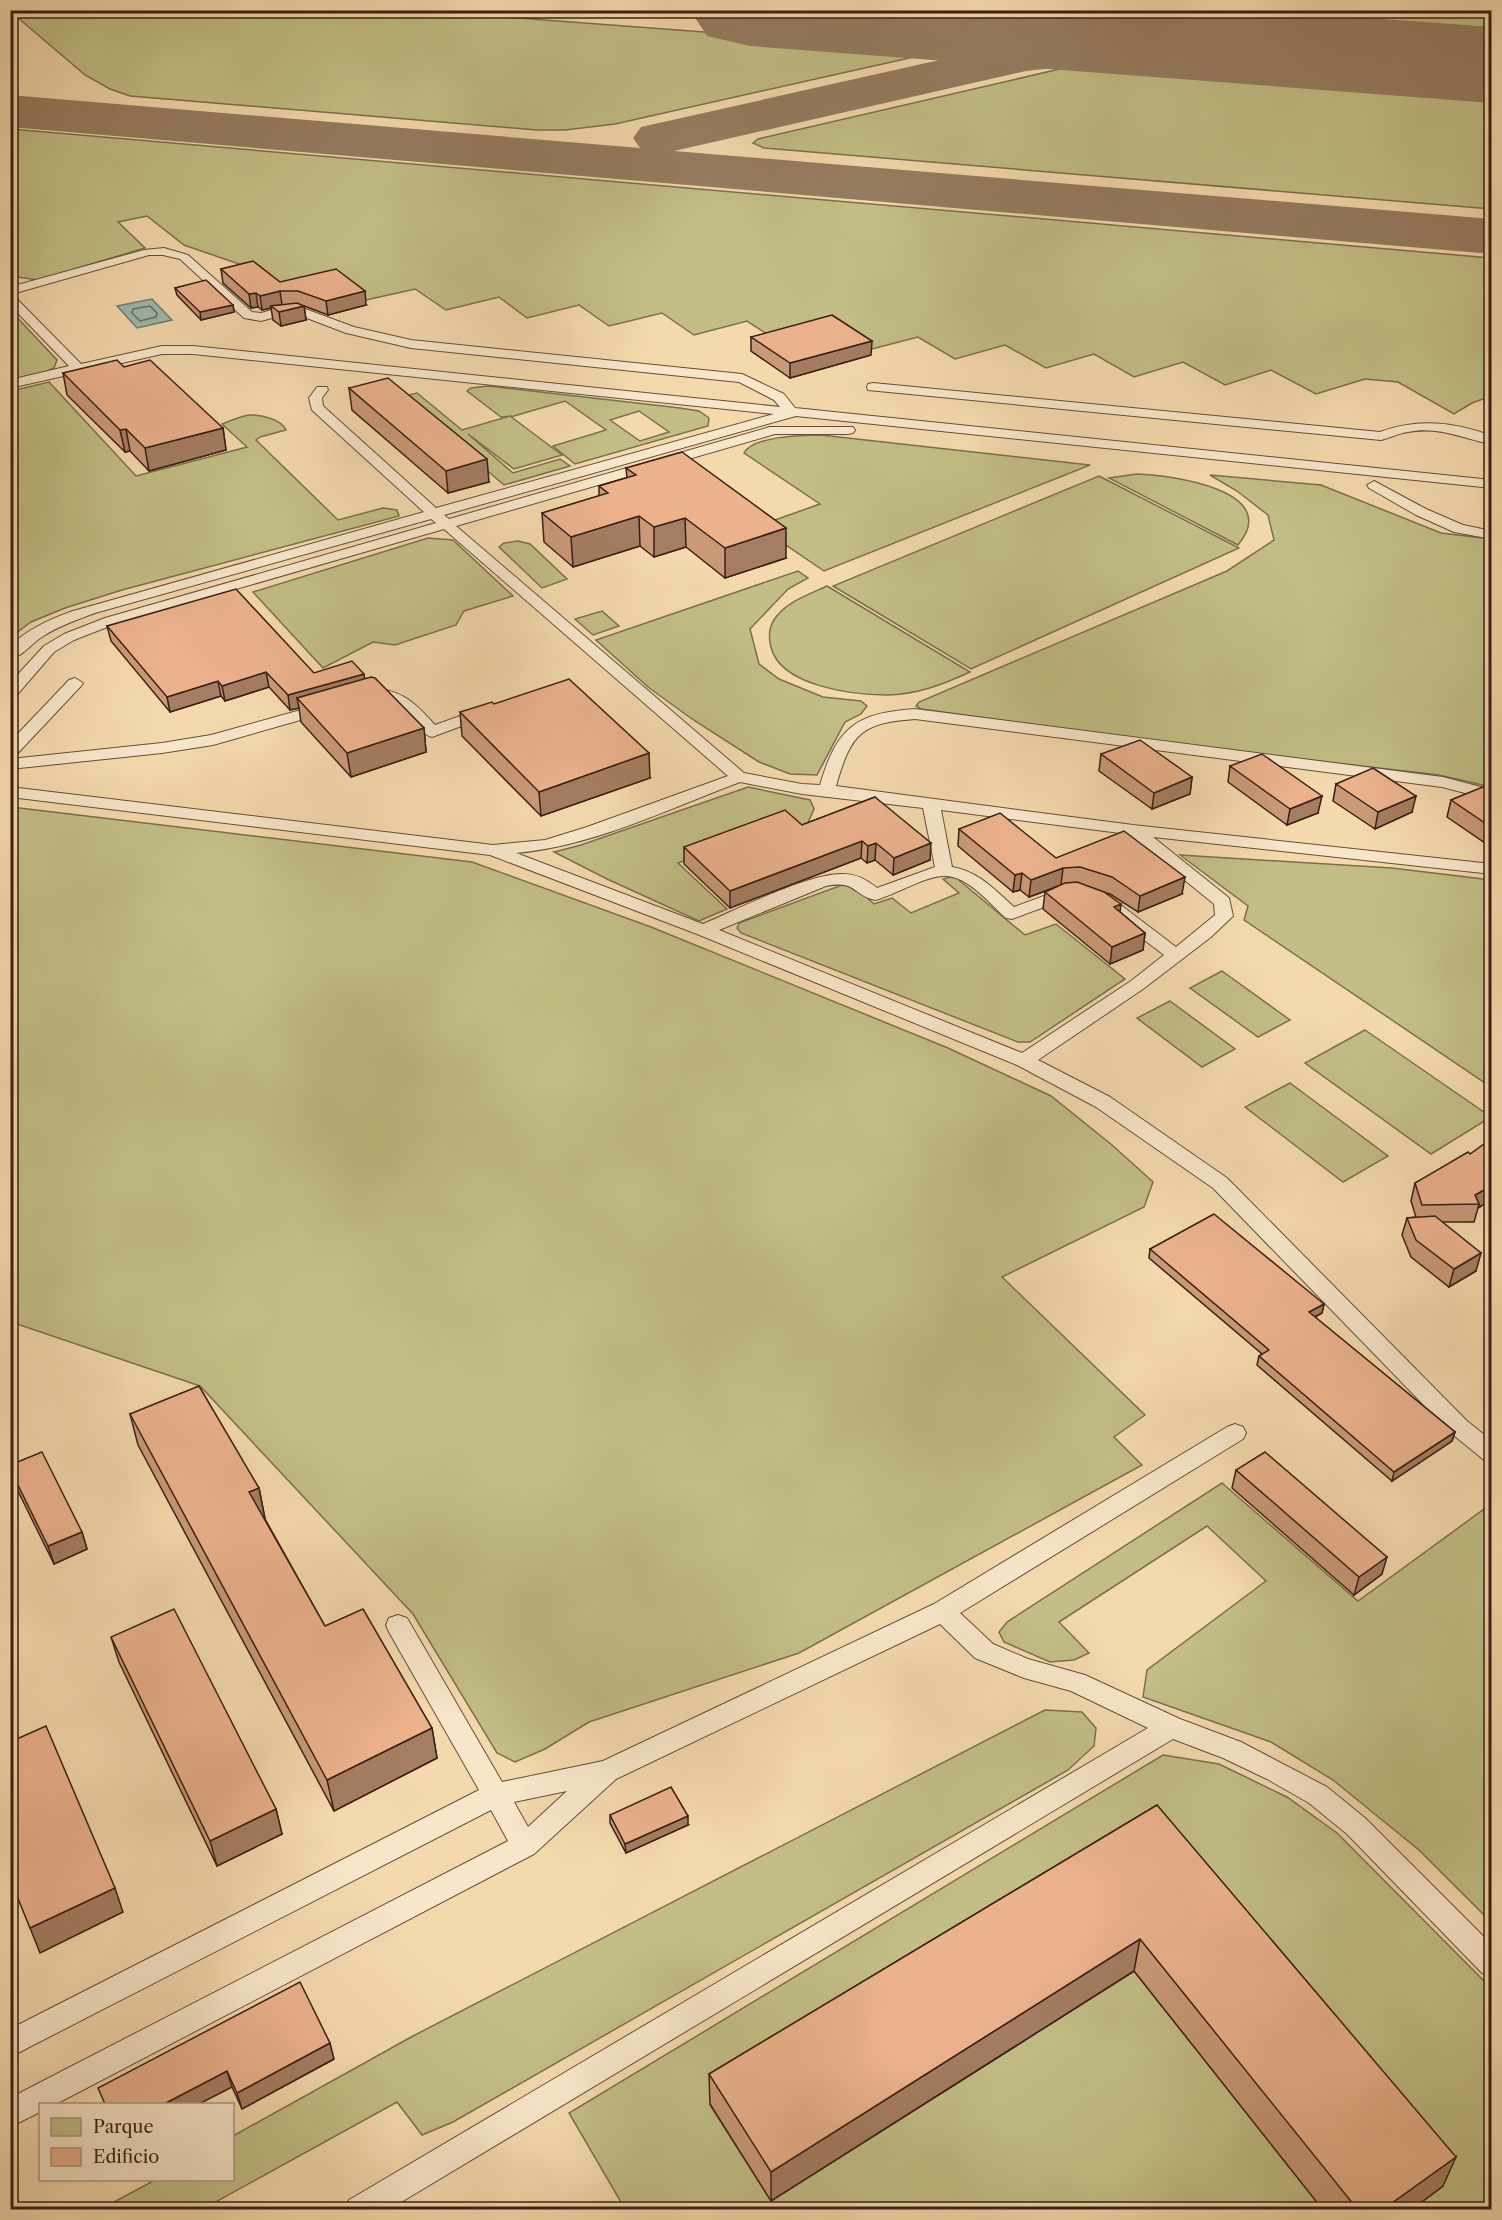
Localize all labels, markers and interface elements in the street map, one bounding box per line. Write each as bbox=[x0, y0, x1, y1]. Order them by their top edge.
legend bbox=[39, 2103, 234, 2181]
text: Parque bbox=[93, 2116, 154, 2138]
text: Edificio bbox=[93, 2146, 159, 2168]

